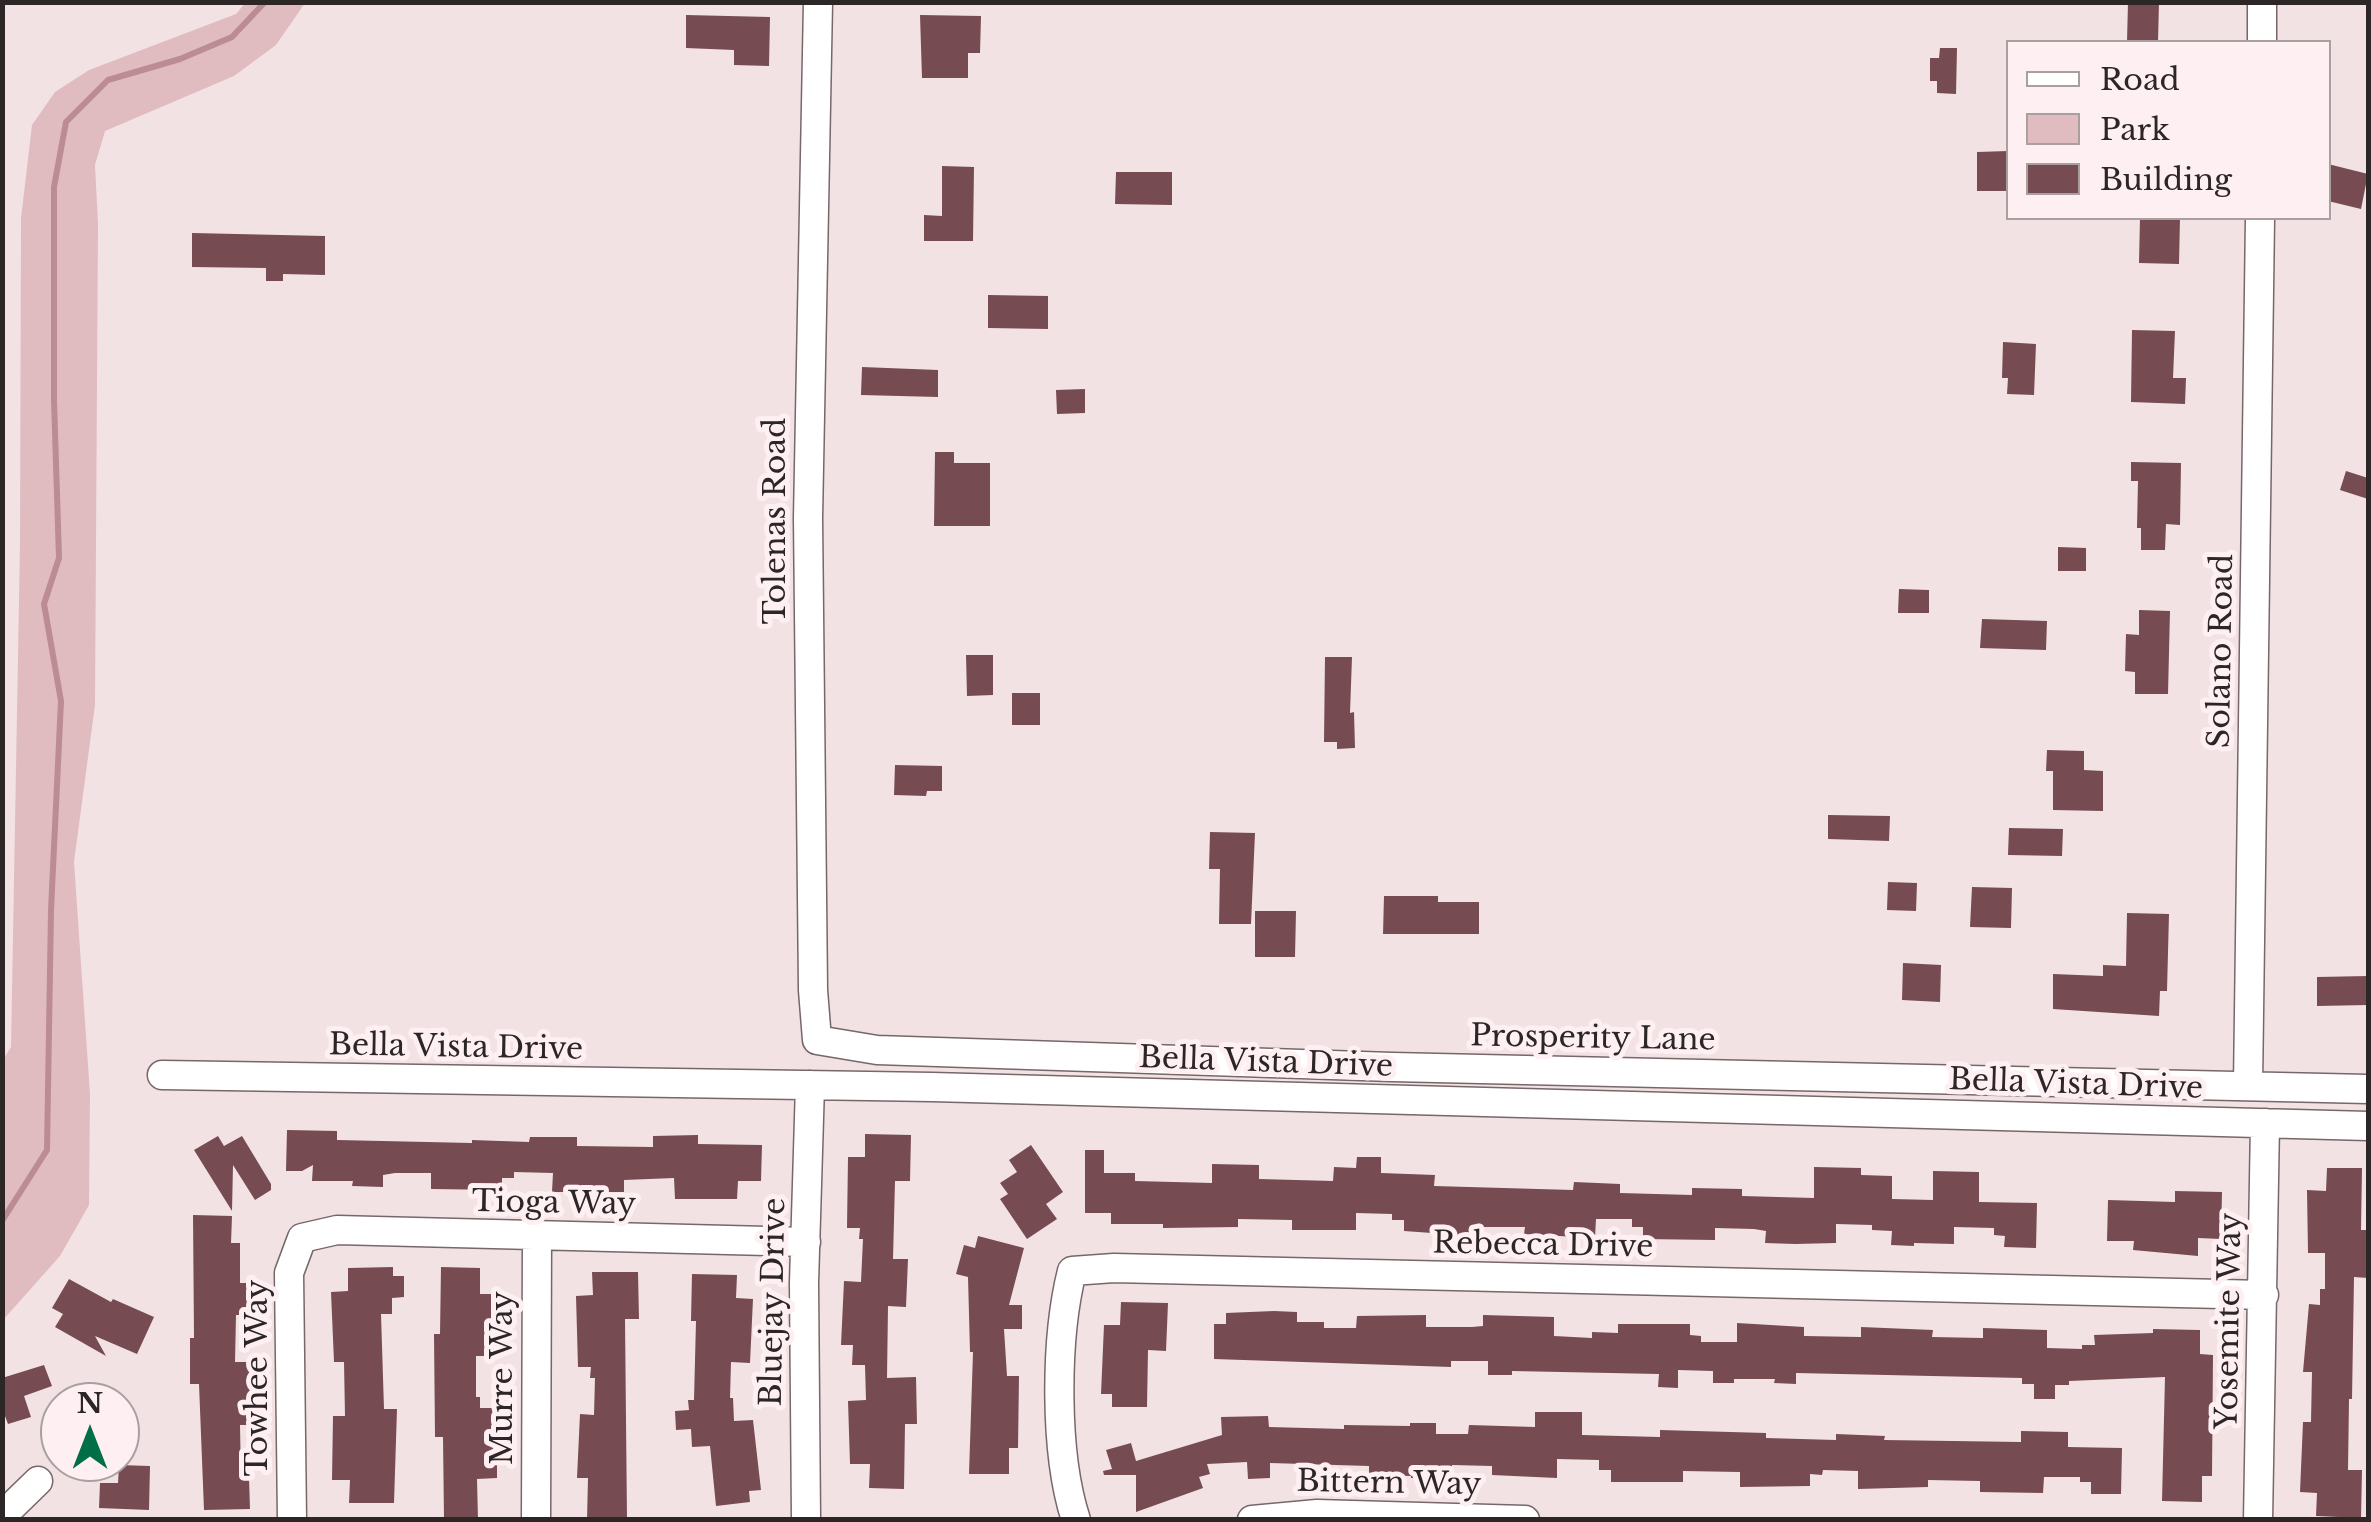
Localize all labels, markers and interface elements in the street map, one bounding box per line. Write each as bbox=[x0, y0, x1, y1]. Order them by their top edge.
legend bbox=[2006, 40, 2331, 220]
text: Road bbox=[2100, 61, 2180, 98]
text: Park bbox=[2100, 111, 2170, 148]
text: Building bbox=[2100, 161, 2232, 198]
street label: Tolenas Road bbox=[759, 418, 795, 624]
street label: Solano Road bbox=[2202, 554, 2242, 748]
street label: Prosperity Lane bbox=[1470, 1019, 1716, 1059]
street label: Bella Vista Drive bbox=[329, 1028, 583, 1068]
street label: Bella Vista Drive bbox=[1138, 1041, 1394, 1085]
street label: Bella Vista Drive bbox=[1948, 1063, 2204, 1107]
street label: Tioga Way bbox=[472, 1185, 636, 1223]
street label: Bluejay Drive bbox=[754, 1197, 794, 1407]
street label: Yosemite Way bbox=[2210, 1212, 2250, 1430]
street label: Rebecca Drive bbox=[1432, 1226, 1654, 1266]
street label: Towhee Way bbox=[241, 1280, 277, 1476]
street label: Murre Way bbox=[486, 1291, 522, 1465]
north arrow bbox=[40, 1382, 140, 1482]
text: N bbox=[77, 1386, 103, 1421]
street label: Bittern Way bbox=[1296, 1464, 1482, 1504]

